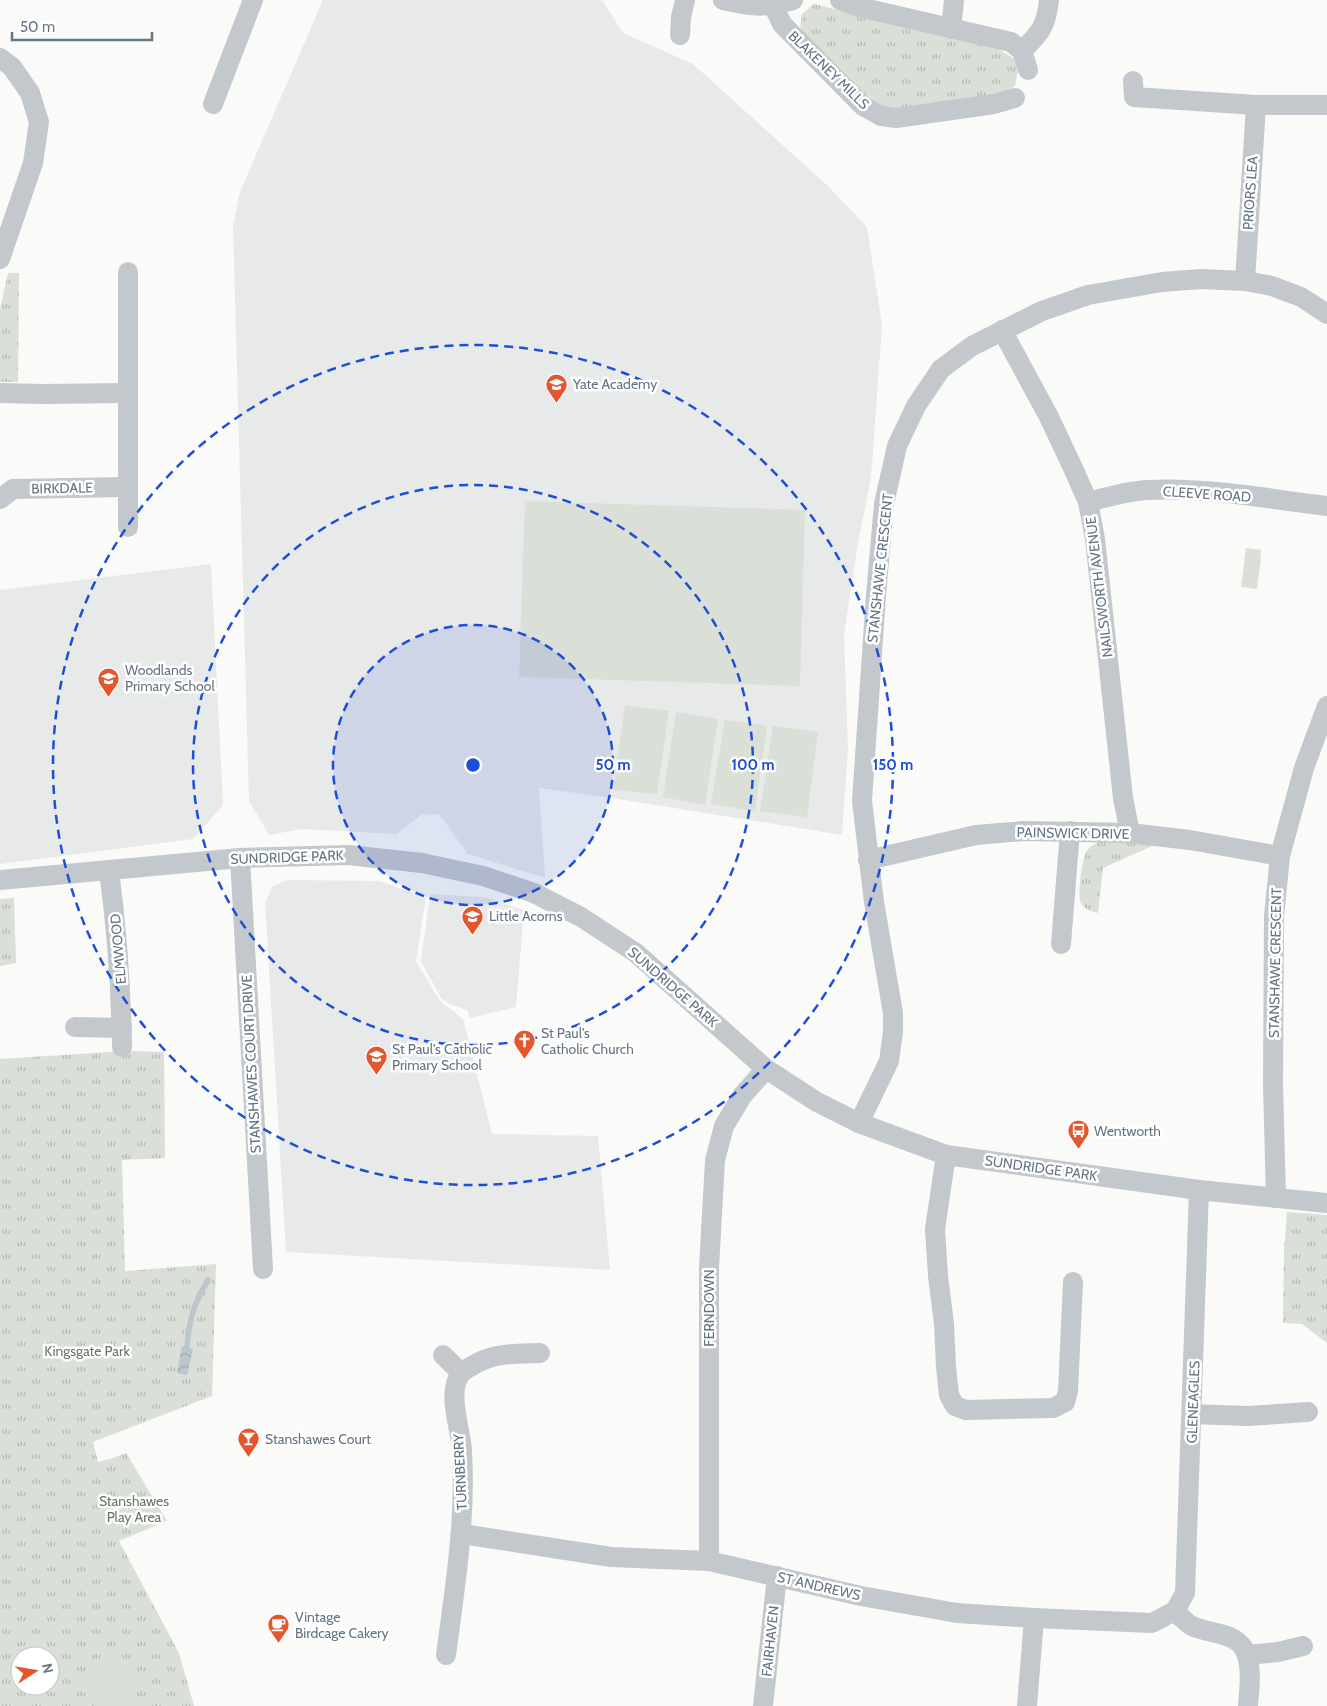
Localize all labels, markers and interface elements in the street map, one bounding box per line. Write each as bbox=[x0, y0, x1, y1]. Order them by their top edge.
scale bar bbox=[12, 10, 152, 42]
text: 50 m bbox=[20, 18, 55, 36]
street label: BLAKENEY MILLS bbox=[785, 27, 873, 113]
street label: PRIORS LEA bbox=[1238, 155, 1262, 231]
school or university icon: Yate Academy bbox=[545, 372, 569, 403]
place label: Yate Academy bbox=[572, 375, 657, 393]
street label: BIRKDALE bbox=[31, 478, 93, 498]
street label: CLEEVE ROAD bbox=[1162, 482, 1252, 506]
street label: STANSHAWE CRESCENT bbox=[863, 492, 897, 644]
street label: NAILSWORTH AVENUE bbox=[1081, 515, 1117, 659]
place label: Woodlands Primary School bbox=[125, 661, 215, 695]
school or university icon: Woodlands Primary School bbox=[97, 666, 121, 697]
centre of rings bbox=[464, 756, 482, 774]
text: 50 m bbox=[595, 756, 631, 774]
text: 100 m bbox=[731, 756, 775, 774]
text: 150 m bbox=[873, 756, 913, 774]
street label: PAINSWICK DRIVE bbox=[1017, 823, 1130, 843]
street label: SUNDRIDGE PARK bbox=[230, 846, 344, 868]
street label: STANSHAWE CRESCENT bbox=[1265, 887, 1285, 1038]
school or university icon: Little Acorns bbox=[461, 904, 485, 935]
place label: Little Acorns bbox=[489, 907, 563, 925]
street label: ELMWOOD bbox=[106, 913, 130, 985]
street label: SUNDRIDGE PARK bbox=[624, 943, 722, 1031]
street label: STANSHAWES COURT DRIVE bbox=[237, 974, 265, 1154]
place label: St Paul's Catholic Church bbox=[541, 1024, 634, 1058]
church icon: St Paul's Catholic Church bbox=[513, 1029, 537, 1060]
place label: St Paul's Catholic Primary School bbox=[392, 1040, 492, 1074]
school or university icon: St Paul's Catholic Primary School bbox=[364, 1045, 388, 1076]
bus stop icon: Wentworth bbox=[1066, 1119, 1090, 1150]
place label: Wentworth bbox=[1094, 1122, 1161, 1140]
street label: SUNDRIDGE PARK bbox=[984, 1151, 1098, 1185]
street label: FERNDOWN bbox=[700, 1269, 718, 1347]
park label: Kingsgate Park bbox=[44, 1342, 131, 1360]
street label: GLENEAGLES bbox=[1183, 1360, 1203, 1444]
bar icon: Stanshawes Court bbox=[237, 1427, 261, 1458]
place label: Stanshawes Court bbox=[265, 1430, 371, 1448]
street label: TURNBERRY bbox=[449, 1432, 471, 1511]
park label: Stanshawes Play Area bbox=[99, 1492, 169, 1526]
street label: ST ANDREWS bbox=[776, 1568, 862, 1604]
street label: FAIRHAVEN bbox=[757, 1605, 783, 1677]
place label: Vintage Birdcage Cakery bbox=[295, 1608, 389, 1642]
cafe icon: Vintage Birdcage Cakery bbox=[267, 1613, 291, 1644]
north arrow bbox=[10, 1646, 60, 1696]
text: N bbox=[38, 1662, 58, 1675]

